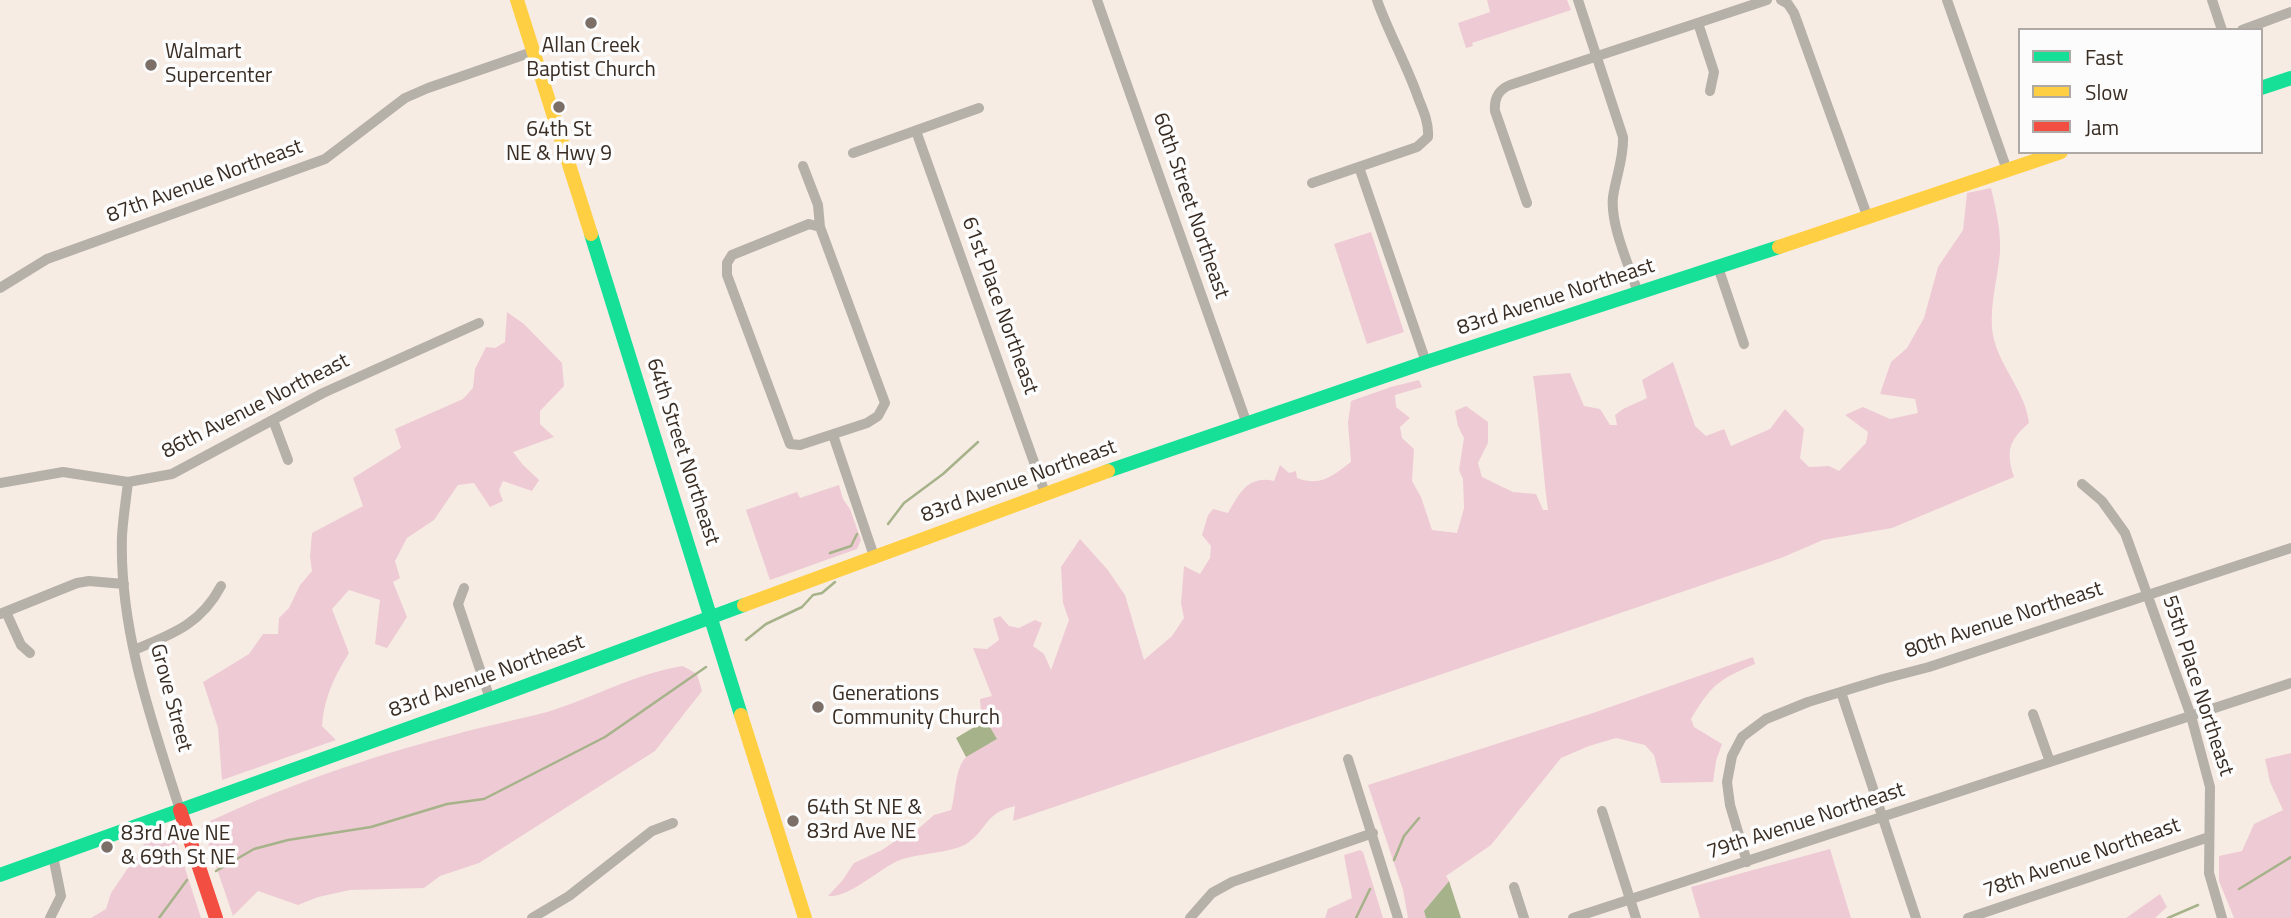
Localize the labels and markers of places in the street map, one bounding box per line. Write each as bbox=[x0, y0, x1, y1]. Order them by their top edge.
marker: Allan Creek Baptist Church bbox=[583, 15, 599, 31]
place label: Allan Creek Baptist Church bbox=[526, 34, 656, 84]
place label: Walmart Supercenter bbox=[165, 40, 272, 90]
marker: Walmart Supercenter bbox=[143, 57, 159, 73]
marker: 64th St NE & Hwy 9 bbox=[551, 99, 567, 115]
place label: 64th St NE & Hwy 9 bbox=[506, 118, 612, 168]
place label: Generations Community Church bbox=[832, 682, 1000, 732]
marker: Generations Community Church bbox=[810, 699, 826, 715]
place label: 64th St NE & 83rd Ave NE bbox=[807, 796, 922, 846]
marker: 64th St NE & 83rd Ave NE bbox=[785, 813, 801, 829]
place label: 83rd Ave NE & 69th St NE bbox=[121, 822, 236, 872]
marker: 83rd Ave NE & 69th St NE bbox=[99, 839, 115, 855]

